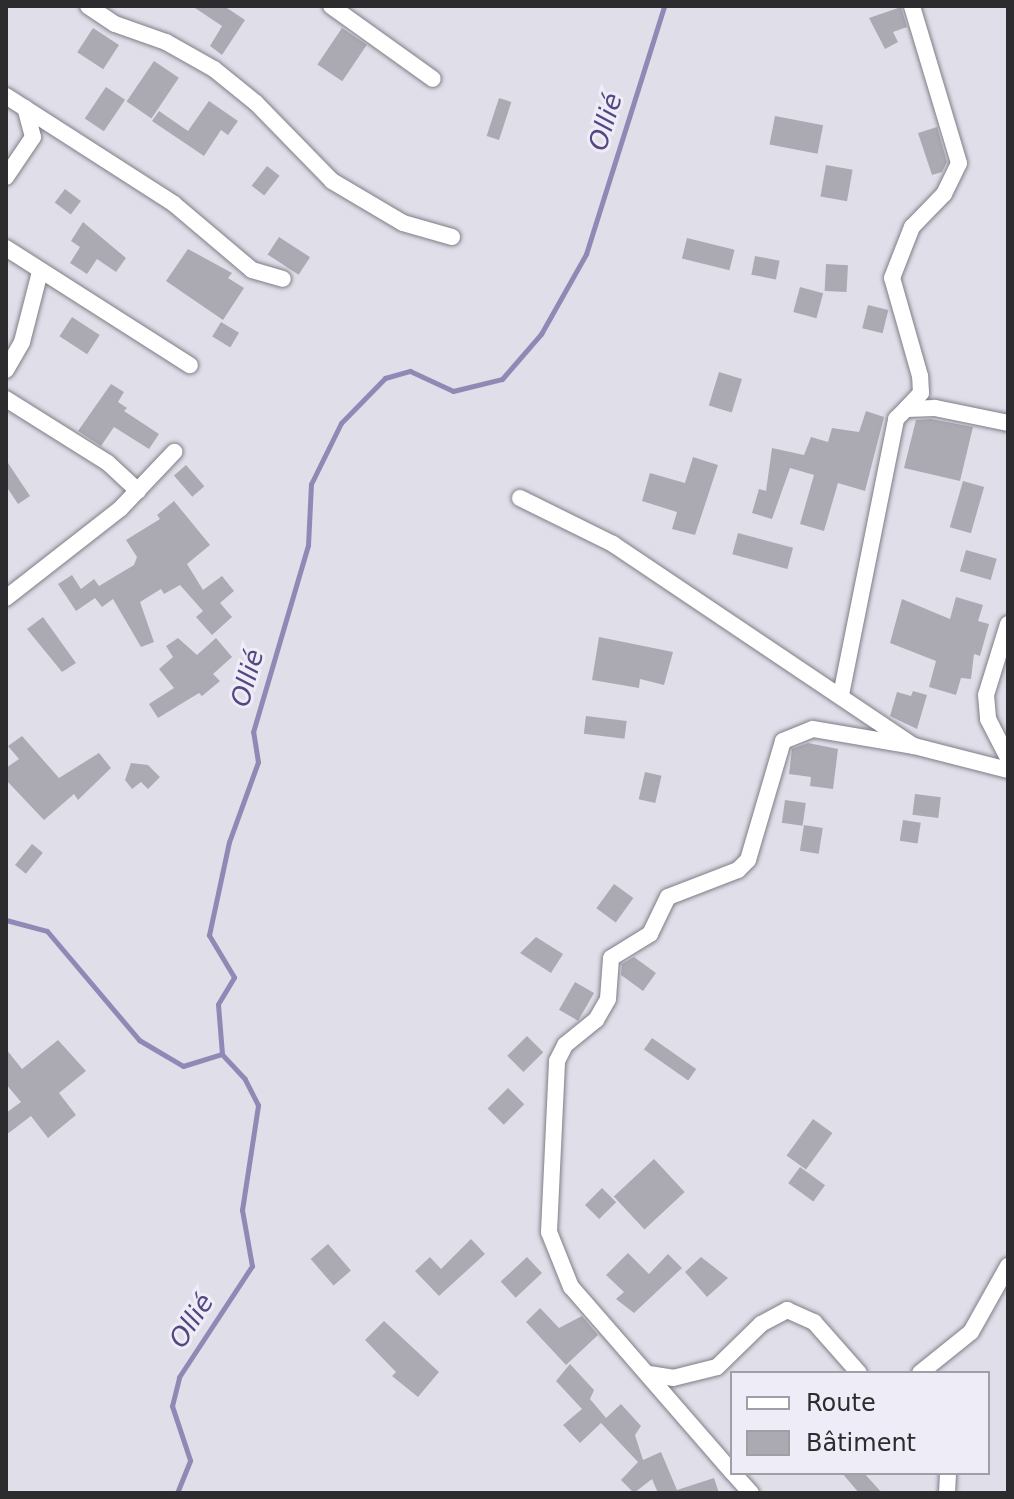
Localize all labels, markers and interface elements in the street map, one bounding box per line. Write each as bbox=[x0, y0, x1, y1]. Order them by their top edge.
water label: Ollié bbox=[583, 90, 629, 154]
water label: Ollié bbox=[225, 646, 271, 710]
water label: Ollié bbox=[163, 1288, 221, 1354]
legend bbox=[730, 1371, 990, 1475]
text: Route bbox=[806, 1389, 876, 1417]
text: Bâtiment bbox=[806, 1429, 916, 1457]

